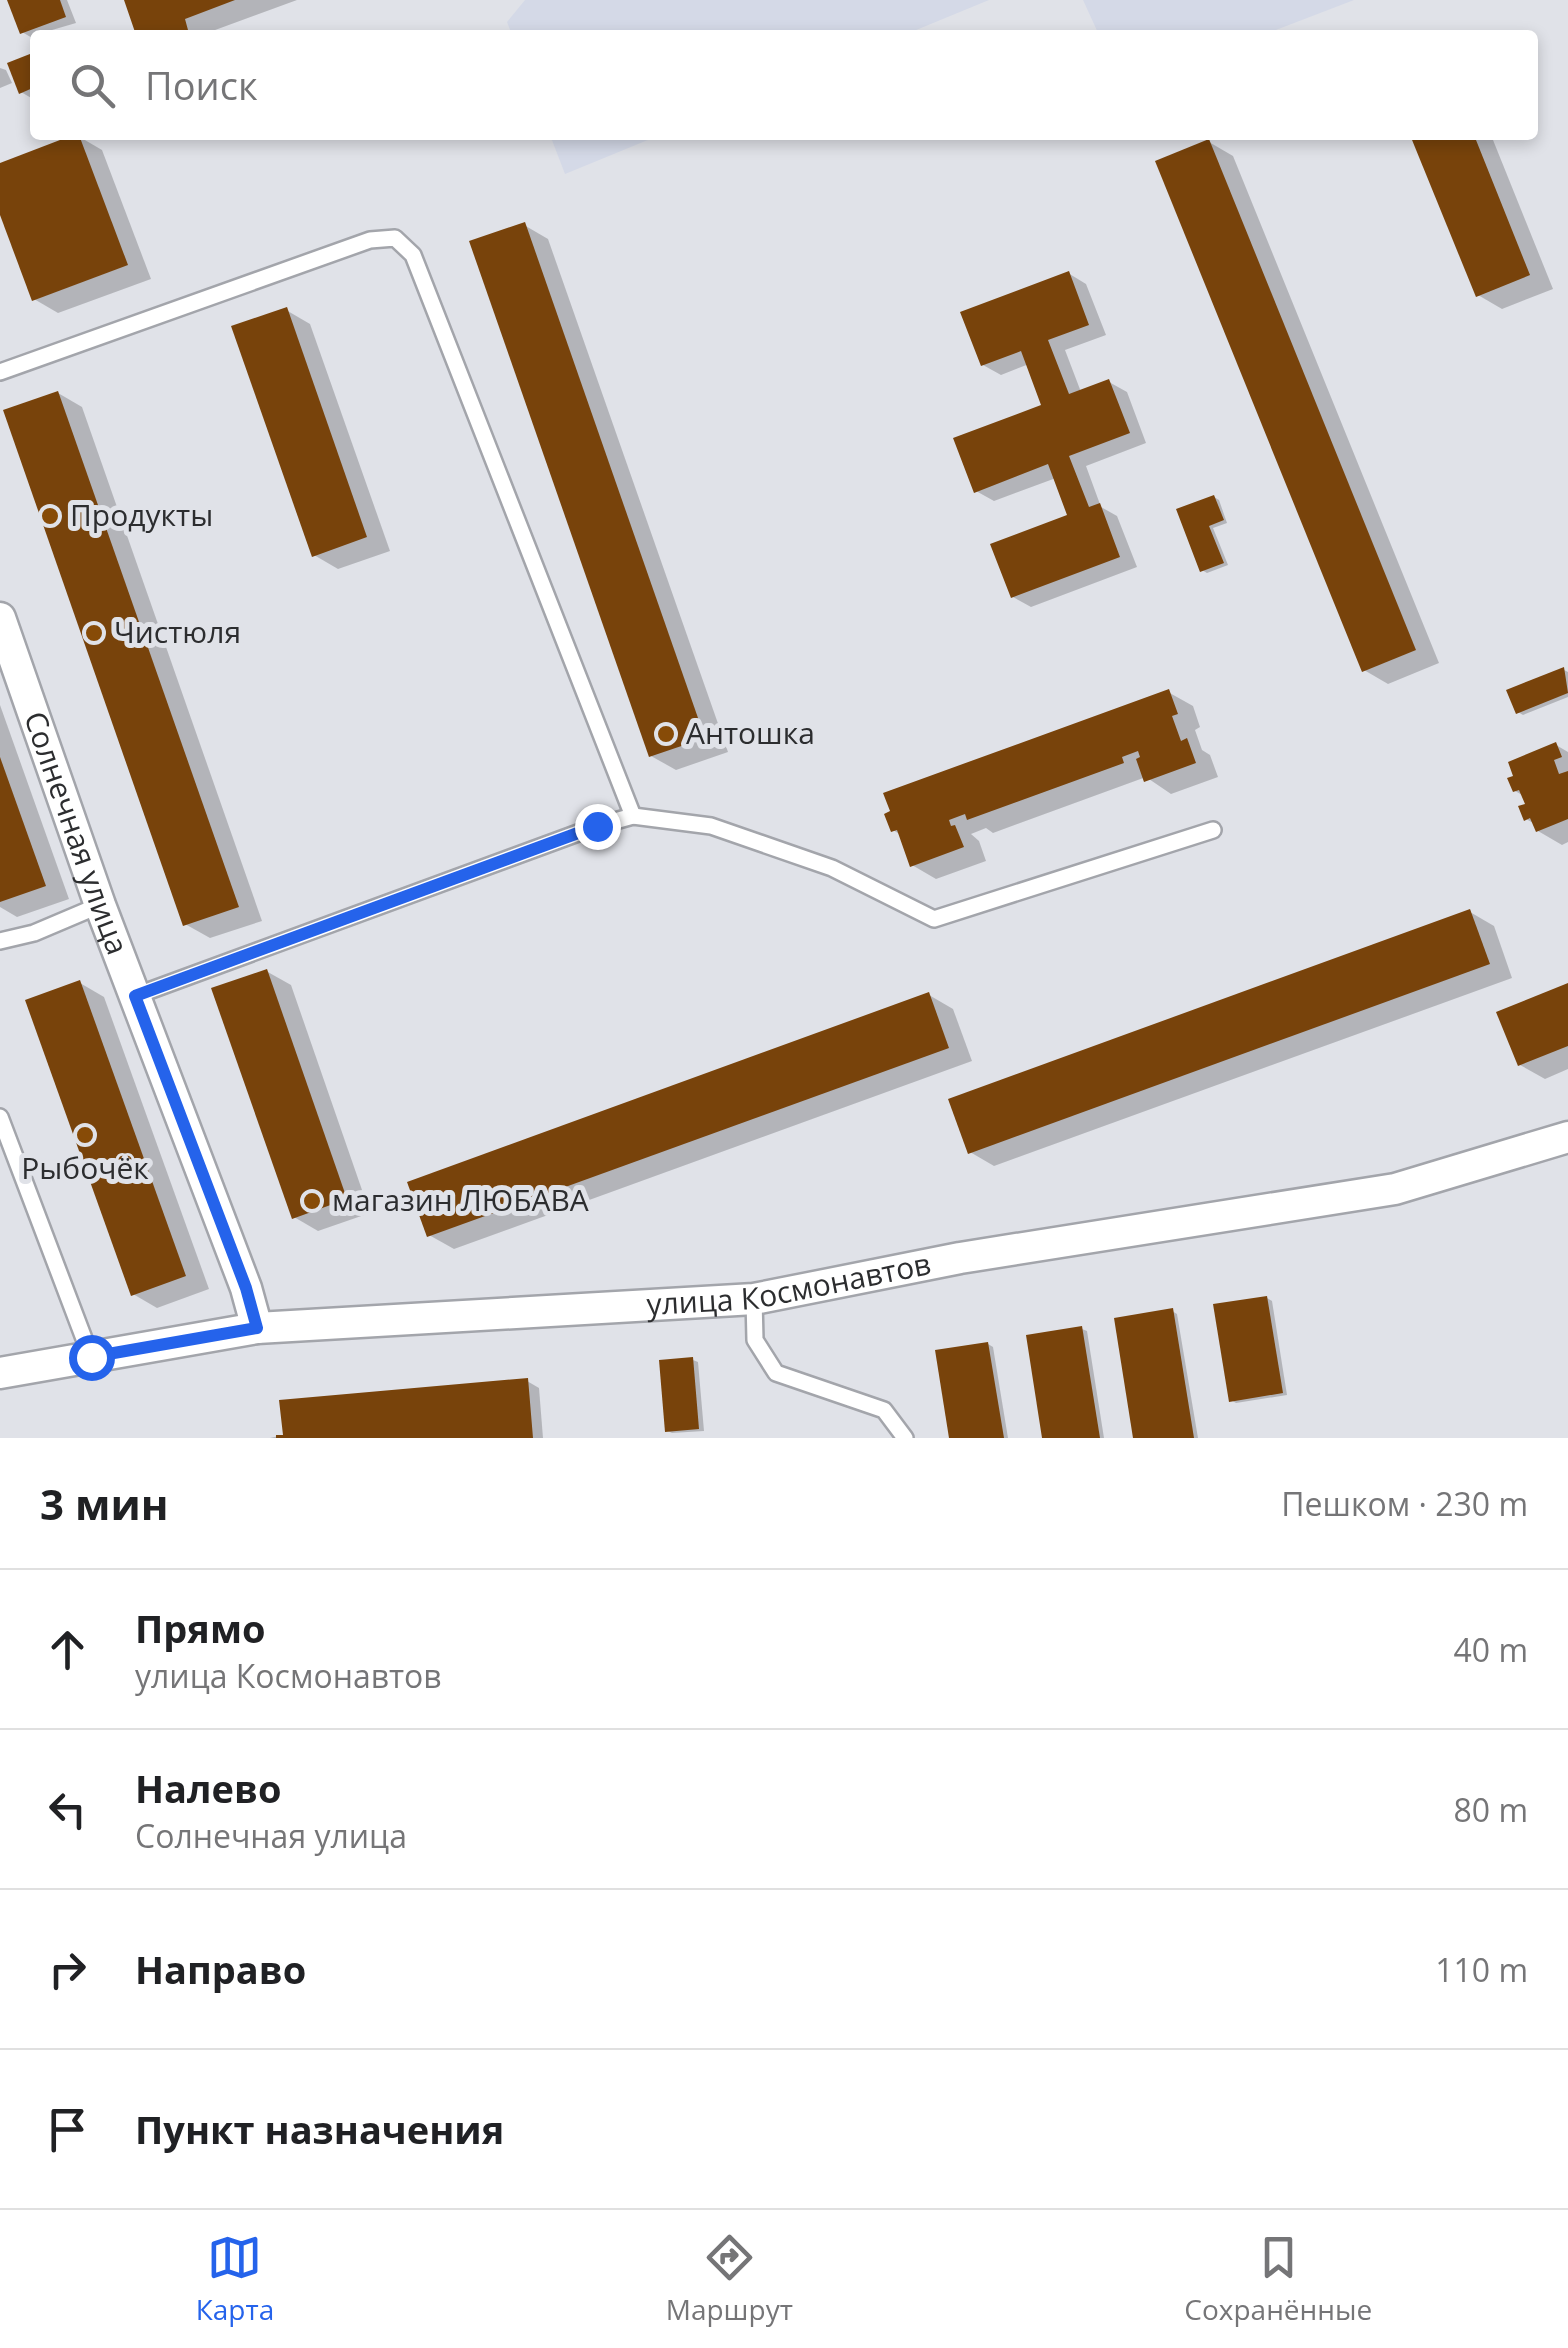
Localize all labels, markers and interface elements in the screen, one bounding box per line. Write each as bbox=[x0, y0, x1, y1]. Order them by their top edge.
search box bbox=[30, 30, 1538, 140]
icon: search bbox=[65, 58, 120, 113]
text: Поиск bbox=[145, 59, 258, 111]
place label: Продукты bbox=[70, 494, 213, 535]
marker: Продукты bbox=[39, 505, 61, 527]
place label: Чистюля bbox=[114, 611, 241, 652]
marker: Чистюля bbox=[83, 622, 105, 644]
street label: Солнечная улица bbox=[15, 706, 139, 960]
place label: Антошка bbox=[686, 712, 815, 753]
marker: Антошка bbox=[655, 723, 677, 745]
route end bbox=[575, 804, 621, 850]
marker: Рыбочёк bbox=[74, 1124, 96, 1146]
place label: Рыбочёк bbox=[21, 1147, 149, 1188]
place label: магазин ЛЮБАВА bbox=[332, 1179, 589, 1220]
marker: магазин ЛЮБАВА bbox=[301, 1190, 323, 1212]
street label: улица Космонавтов bbox=[645, 1242, 934, 1324]
route start bbox=[69, 1335, 115, 1381]
text: 3 мин bbox=[40, 1475, 168, 1532]
text: Пешком · 230 m bbox=[1281, 1482, 1528, 1525]
text: Прямо bbox=[135, 1602, 266, 1654]
icon: ahead bbox=[40, 1622, 95, 1677]
text: 40 m bbox=[1453, 1628, 1528, 1671]
text: улица Космонавтов bbox=[135, 1654, 442, 1697]
text: Налево bbox=[135, 1762, 281, 1814]
icon: left bbox=[40, 1782, 95, 1837]
text: 80 m bbox=[1453, 1788, 1528, 1831]
text: Солнечная улица bbox=[135, 1814, 407, 1857]
icon: right bbox=[40, 1942, 95, 1997]
text: Направо bbox=[135, 1943, 306, 1995]
text: 110 m bbox=[1435, 1948, 1528, 1991]
icon: arrive bbox=[40, 2102, 95, 2157]
text: Пункт назначения bbox=[135, 2103, 504, 2155]
tab: Карта bbox=[196, 2230, 274, 2328]
tab: Маршрут bbox=[666, 2230, 793, 2328]
tab: Сохранённые bbox=[1184, 2230, 1372, 2328]

